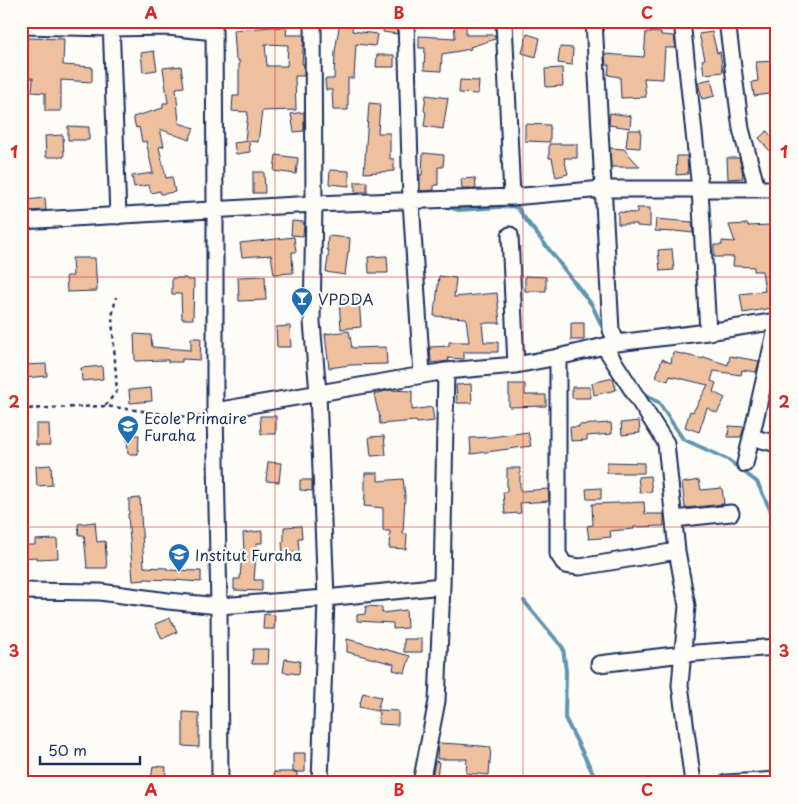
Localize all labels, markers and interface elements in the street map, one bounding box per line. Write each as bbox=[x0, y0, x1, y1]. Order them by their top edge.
text: A bbox=[145, 0, 158, 24]
text: B bbox=[394, 0, 405, 24]
text: C bbox=[641, 0, 653, 24]
text: 1 bbox=[10, 139, 18, 163]
text: 1 bbox=[780, 139, 788, 163]
bar icon: VPDDA bbox=[290, 286, 314, 317]
place label: VPDDA bbox=[318, 287, 373, 310]
text: 2 bbox=[8, 389, 20, 413]
text: 2 bbox=[778, 389, 790, 413]
place label: Ecole Primaire Furaha bbox=[144, 406, 247, 446]
school or university icon: Ecole Primaire Furaha bbox=[116, 414, 140, 445]
school or university icon: Institut Furaha bbox=[167, 542, 191, 573]
place label: Institut Furaha bbox=[195, 543, 303, 566]
text: 3 bbox=[9, 638, 19, 662]
text: 3 bbox=[779, 638, 789, 662]
scale bar bbox=[40, 734, 140, 766]
text: 50 m bbox=[48, 738, 87, 761]
text: A bbox=[145, 777, 158, 801]
text: B bbox=[394, 777, 405, 801]
text: C bbox=[641, 777, 653, 801]

